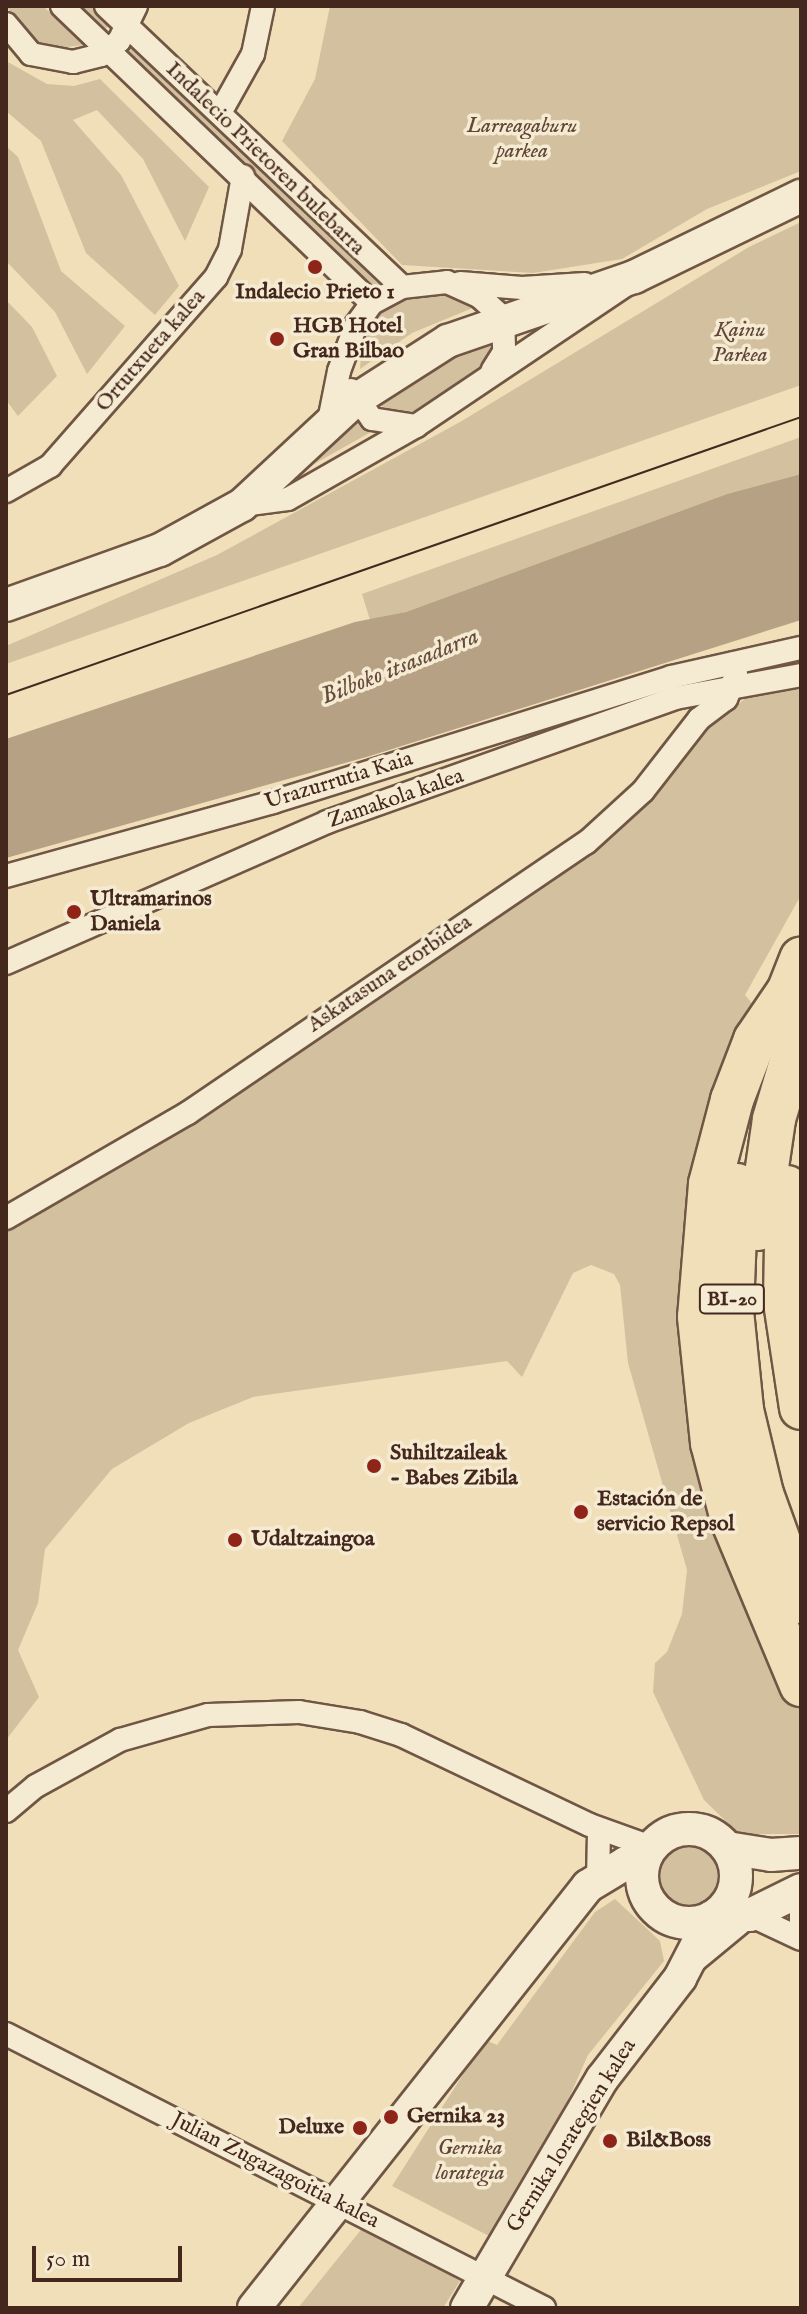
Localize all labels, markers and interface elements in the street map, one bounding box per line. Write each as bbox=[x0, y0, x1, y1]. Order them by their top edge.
street label: Indalecio Prietoren bulebarra bbox=[160, 57, 370, 261]
park label: Larreagaburu parkea bbox=[467, 113, 577, 164]
marker: Indalecio Prieto 1 bbox=[306, 258, 324, 276]
place label: Indalecio Prieto 1 bbox=[235, 280, 395, 306]
street label: Ortutxueta kalea bbox=[91, 284, 211, 418]
place label: HGB Hotel Gran Bilbao bbox=[293, 313, 404, 364]
park label: Kainu Parkea bbox=[712, 317, 768, 368]
marker: HGB Hotel Gran Bilbao bbox=[268, 330, 286, 348]
water label: Bilboko itsasadarra bbox=[317, 622, 483, 712]
street label: Urazurrutia Kaia bbox=[262, 746, 416, 816]
street label: Zamakola kalea bbox=[325, 763, 467, 835]
place label: Ultramarinos Daniela bbox=[90, 886, 212, 938]
marker: Ultramarinos Daniela bbox=[65, 903, 83, 921]
street label: Askatasuna etorbidea bbox=[303, 909, 477, 1039]
road number: BI-20 bbox=[698, 1283, 766, 1315]
place label: Suhiltzaileak - Babes Zibila bbox=[390, 1440, 518, 1492]
marker: Suhiltzaileak - Babes Zibila bbox=[365, 1457, 383, 1475]
place label: Estación de servicio Repsol bbox=[597, 1486, 735, 1538]
marker: Estación de servicio Repsol bbox=[572, 1503, 590, 1521]
place label: Udaltzaingoa bbox=[251, 1527, 374, 1553]
marker: Udaltzaingoa bbox=[226, 1531, 244, 1549]
street label: Gernika lorategien kalea bbox=[502, 2034, 642, 2238]
place label: Gernika 23 bbox=[407, 2104, 505, 2130]
street label: Julian Zugazagoitia kalea bbox=[167, 2107, 383, 2235]
marker: Gernika 23 bbox=[382, 2108, 400, 2126]
place label: Deluxe bbox=[278, 2115, 344, 2141]
marker: Deluxe bbox=[351, 2119, 369, 2137]
place label: Bil&Boss bbox=[626, 2128, 711, 2154]
marker: Bil&Boss bbox=[601, 2132, 619, 2150]
park label: Gernika lorategia bbox=[435, 2135, 505, 2186]
scale bar bbox=[36, 2230, 186, 2280]
text: 50 m bbox=[46, 2244, 90, 2275]

